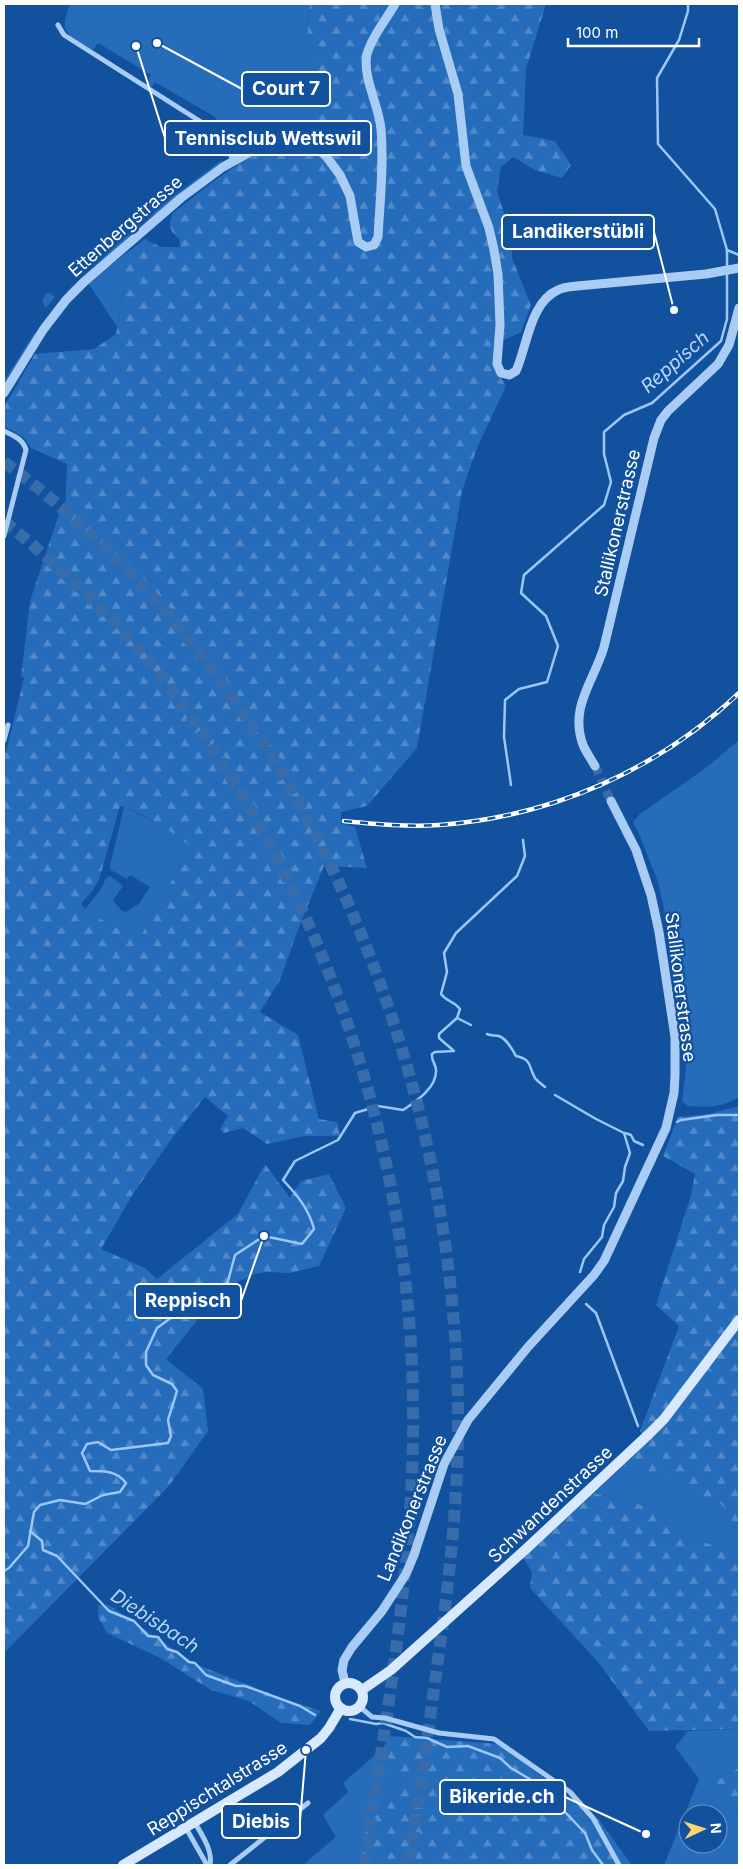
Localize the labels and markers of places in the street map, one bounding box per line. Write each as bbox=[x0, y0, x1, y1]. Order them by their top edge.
callout: Court 7 bbox=[242, 72, 330, 106]
callout: Tennisclub Wettswil bbox=[165, 121, 371, 155]
callout: Landikerstübli bbox=[502, 215, 654, 249]
callout: Reppisch bbox=[135, 1284, 241, 1318]
callout: Bikeride.ch bbox=[440, 1780, 565, 1814]
callout: Diebis bbox=[222, 1804, 300, 1838]

